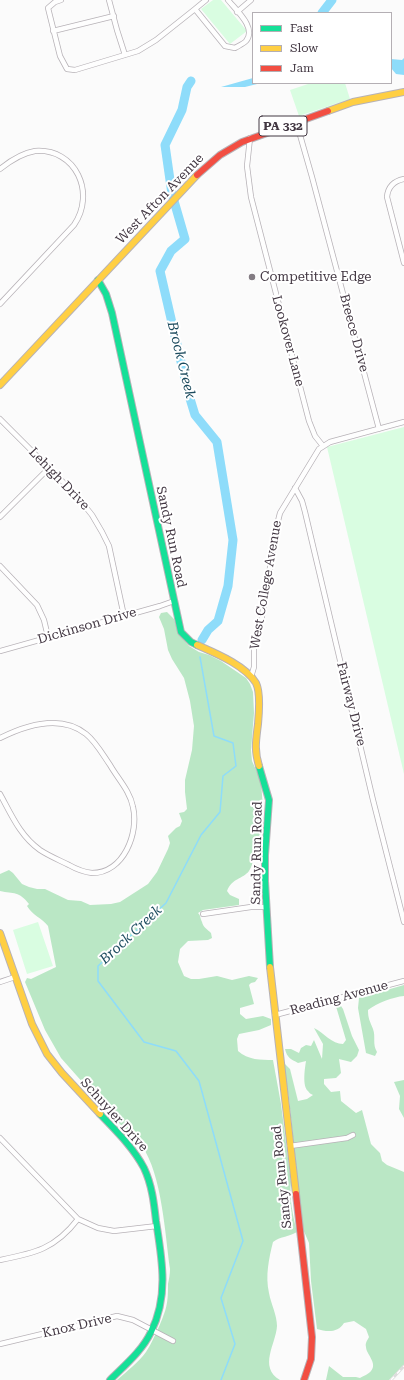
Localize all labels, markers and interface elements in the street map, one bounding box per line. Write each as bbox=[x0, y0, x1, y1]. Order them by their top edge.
legend bbox=[252, 12, 392, 84]
text: Fast bbox=[290, 21, 313, 35]
text: Slow bbox=[290, 41, 318, 55]
text: Jam bbox=[290, 61, 314, 75]
road number: PA 332 bbox=[259, 116, 307, 136]
street label: West Afton Avenue bbox=[113, 151, 207, 247]
place label: Competitive Edge bbox=[260, 269, 371, 285]
marker: Competitive Edge bbox=[247, 272, 257, 282]
street label: Breece Drive bbox=[336, 292, 372, 374]
street label: Lookover Lane bbox=[268, 294, 308, 388]
water label: Brock Creek bbox=[163, 320, 199, 400]
street label: Lehigh Drive bbox=[25, 445, 93, 513]
street label: Sandy Run Road bbox=[153, 485, 189, 589]
street label: West College Avenue bbox=[247, 519, 285, 651]
street label: Dickinson Drive bbox=[36, 604, 138, 648]
street label: Fairway Drive bbox=[333, 660, 369, 748]
street label: Sandy Run Road bbox=[248, 801, 266, 905]
water label: Brock Creek bbox=[96, 902, 166, 968]
street label: Reading Avenue bbox=[288, 977, 390, 1019]
street label: Schuyler Drive bbox=[77, 1075, 151, 1155]
street label: Sandy Run Road bbox=[269, 1125, 295, 1229]
street label: Knox Drive bbox=[41, 1310, 113, 1342]

